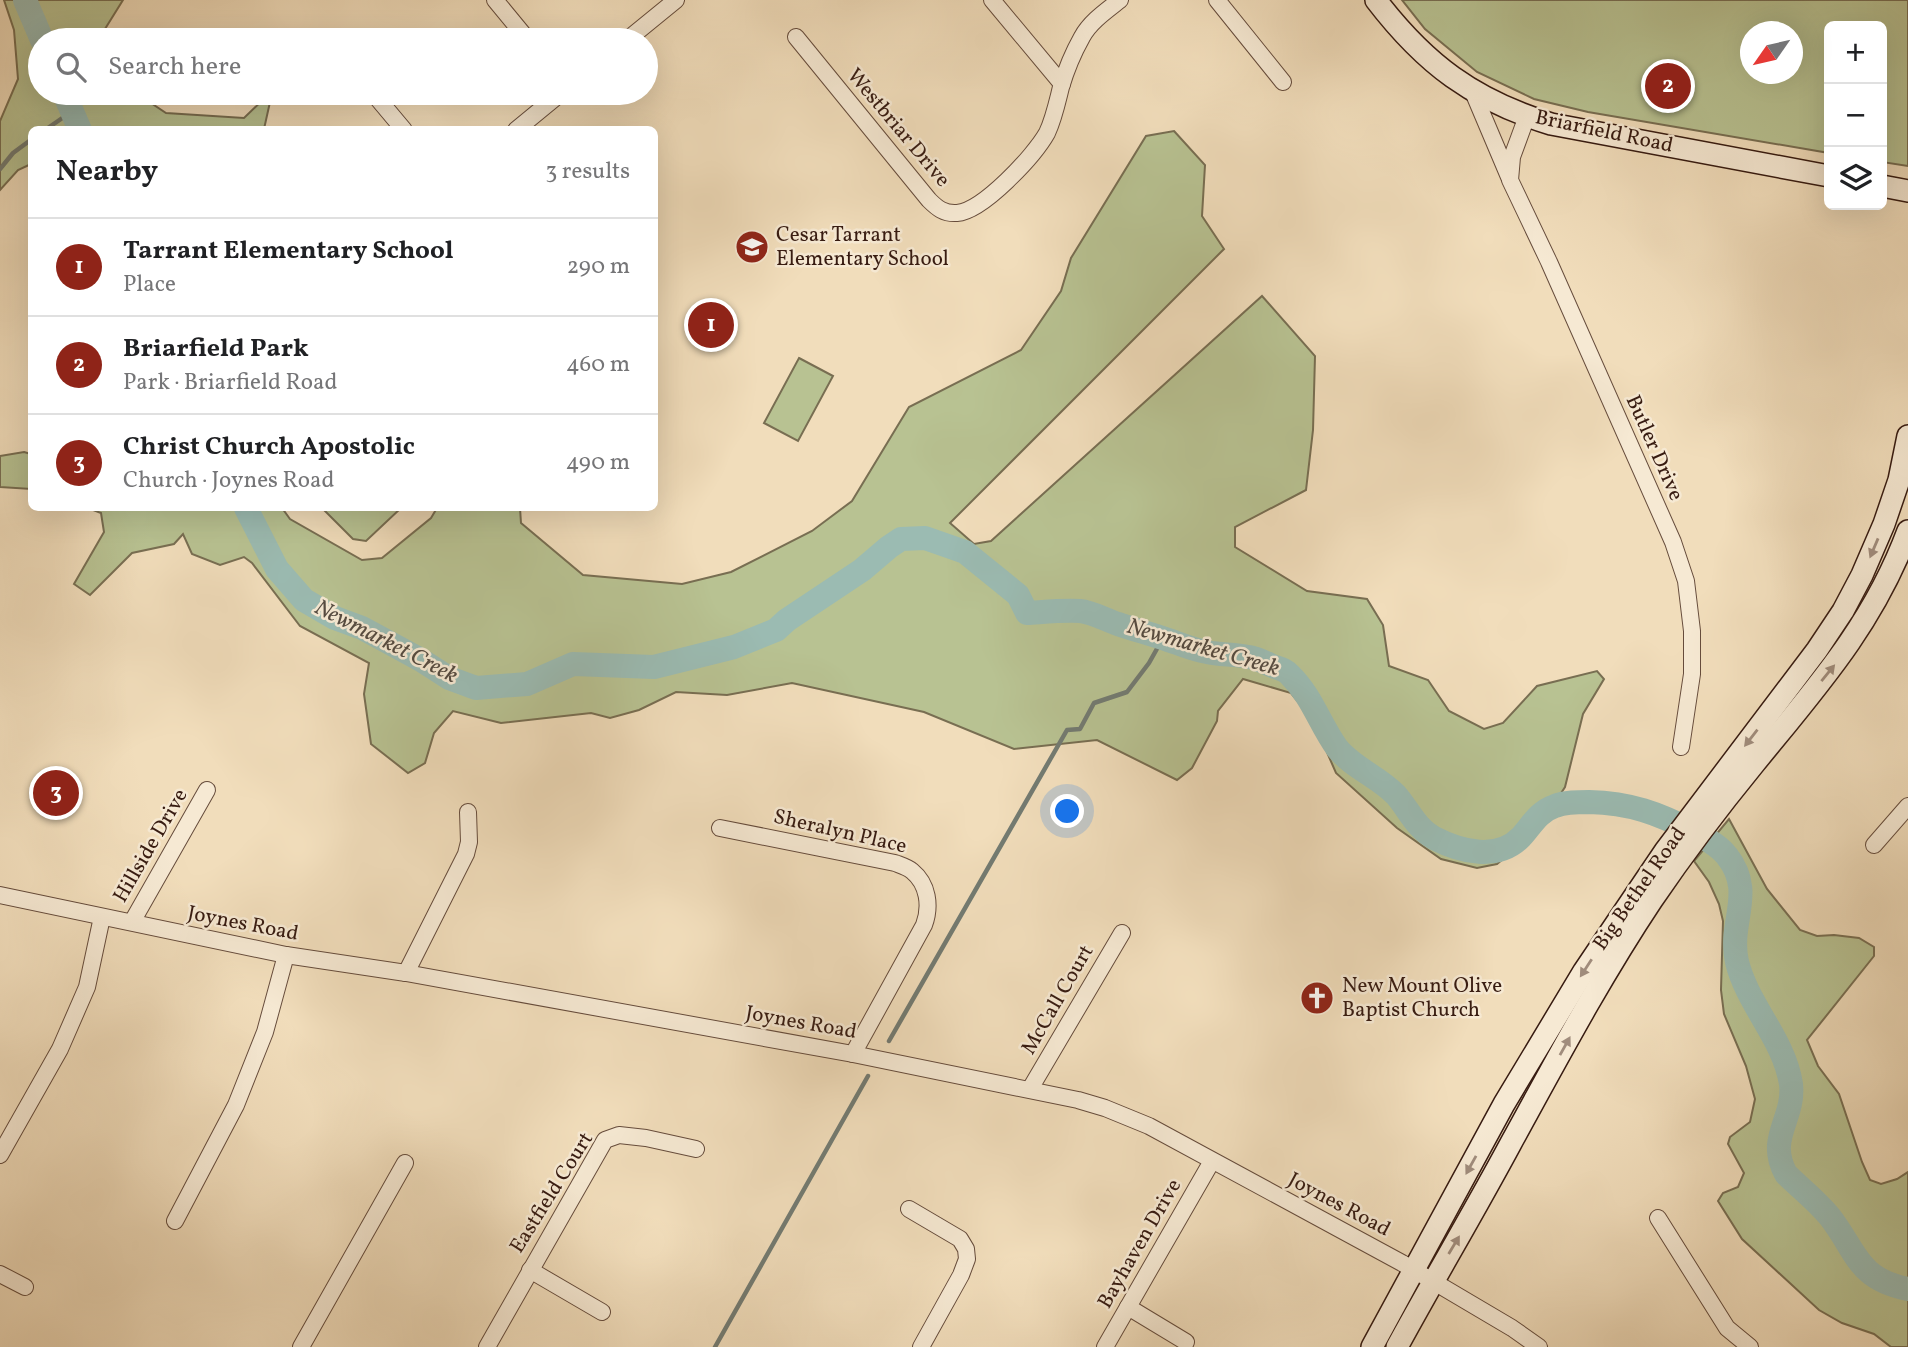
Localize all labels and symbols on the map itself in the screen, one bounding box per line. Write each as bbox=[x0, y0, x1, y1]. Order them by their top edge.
north arrow bbox=[1740, 21, 1803, 84]
pin: 2 bbox=[1645, 60, 1691, 112]
street label: Westbriar Drive bbox=[840, 62, 956, 194]
street label: Briarfield Road bbox=[1532, 103, 1676, 161]
place label: Cesar Tarrant Elementary School bbox=[776, 221, 949, 274]
school or university icon: Cesar Tarrant Elementary School bbox=[733, 228, 771, 266]
pin: 1 bbox=[688, 299, 734, 351]
street label: Butler Drive bbox=[1618, 391, 1690, 505]
one-way arrow bbox=[1869, 538, 1880, 559]
water label: Newmarket Creek bbox=[309, 592, 464, 692]
water label: Newmarket Creek bbox=[1123, 611, 1283, 685]
one-way arrow bbox=[1820, 665, 1835, 682]
one-way arrow bbox=[1744, 729, 1758, 747]
pin: 3 bbox=[33, 767, 79, 819]
street label: Hillside Drive bbox=[107, 784, 195, 908]
your location bbox=[1050, 794, 1084, 828]
street label: Sheralyn Place bbox=[770, 803, 910, 861]
street label: Big Bethel Road bbox=[1587, 821, 1693, 957]
street label: Joynes Road bbox=[185, 899, 301, 949]
street label: McCall Court bbox=[1015, 940, 1101, 1060]
one-way arrow bbox=[1579, 959, 1592, 978]
place label: New Mount Olive Baptist Church bbox=[1342, 972, 1502, 1025]
church icon: New Mount Olive Baptist Church bbox=[1298, 979, 1336, 1017]
street label: Joynes Road bbox=[743, 999, 859, 1047]
one-way arrow bbox=[1559, 1036, 1571, 1056]
street label: Eastfield Court bbox=[503, 1127, 601, 1259]
one-way arrow bbox=[1465, 1155, 1477, 1174]
street label: Joynes Road bbox=[1283, 1166, 1395, 1244]
street label: Bayhaven Drive bbox=[1091, 1174, 1189, 1314]
one-way arrow bbox=[1448, 1235, 1461, 1254]

